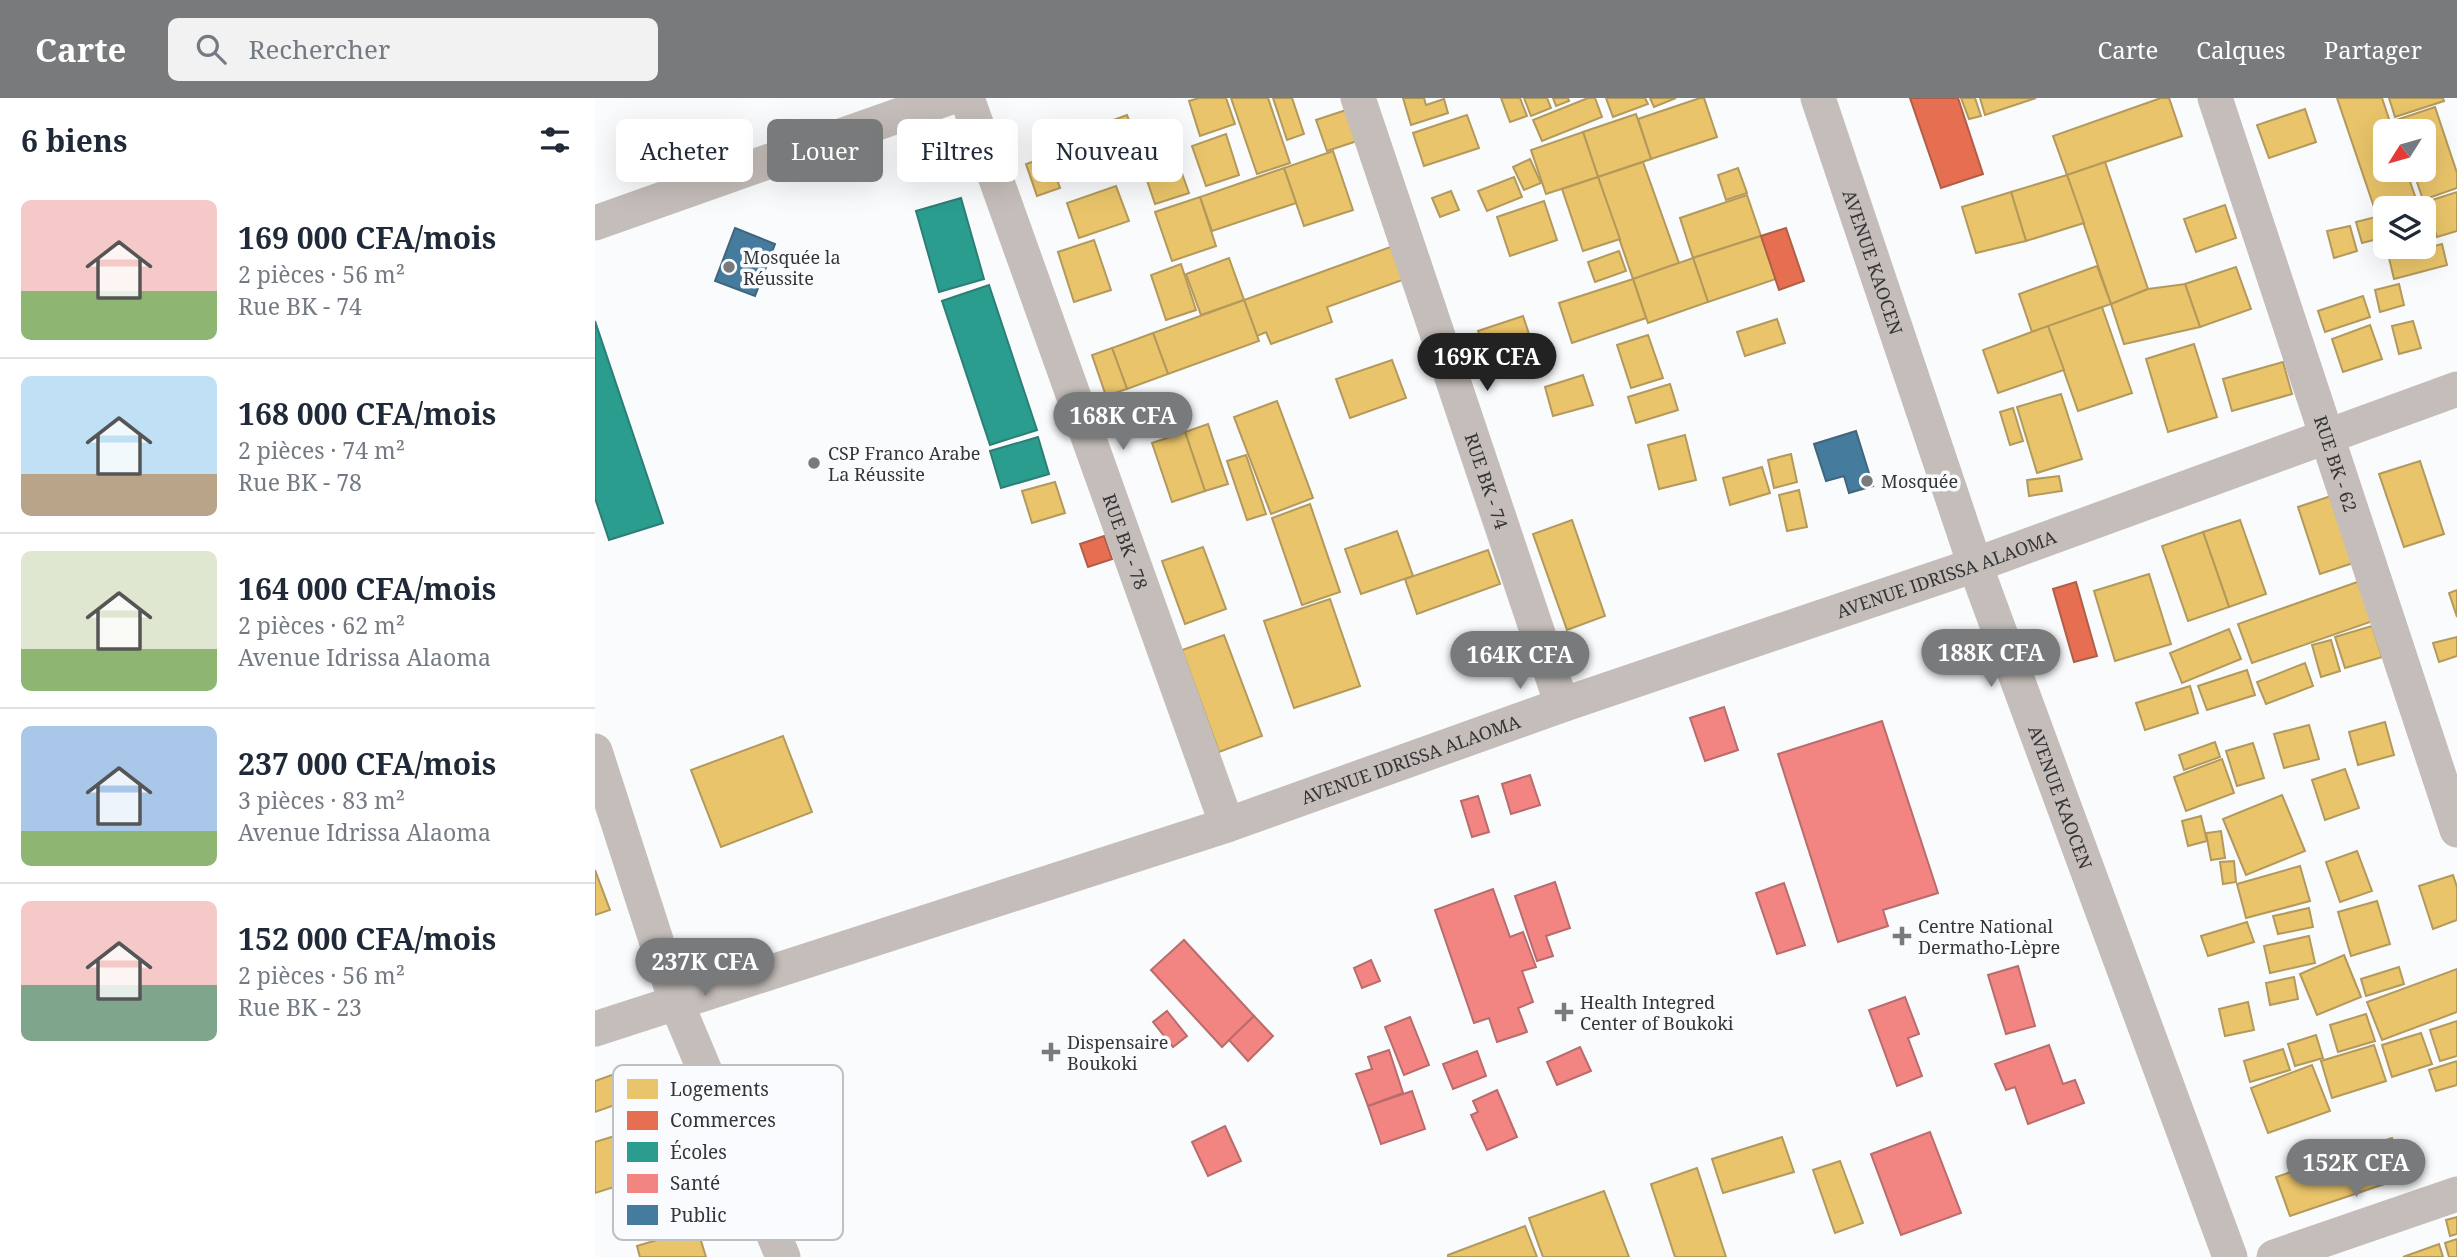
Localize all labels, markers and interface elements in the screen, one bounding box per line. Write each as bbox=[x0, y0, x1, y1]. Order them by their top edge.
search box bbox=[168, 18, 658, 81]
text: Carte bbox=[35, 27, 126, 72]
icon: search bbox=[192, 30, 230, 68]
text: Rechercher bbox=[248, 31, 390, 67]
text: Carte bbox=[2098, 33, 2158, 66]
text: Calques bbox=[2196, 33, 2286, 66]
text: Partager bbox=[2324, 33, 2422, 66]
chip: Acheter bbox=[616, 119, 753, 182]
chip: Louer bbox=[767, 119, 883, 182]
chip: Filtres bbox=[897, 119, 1018, 182]
chip: Nouveau bbox=[1032, 119, 1183, 182]
north arrow bbox=[2373, 119, 2436, 182]
map controls bbox=[2373, 119, 2436, 259]
text: 6 biens bbox=[21, 120, 127, 161]
icon: filters bbox=[536, 121, 574, 159]
street label: AVENUE KAOCEN bbox=[1838, 186, 1909, 338]
button: layers bbox=[2373, 196, 2436, 259]
text: 169 000 CFA/mois bbox=[238, 217, 496, 258]
icon: home bbox=[77, 228, 161, 312]
place label: Mosquée la Réussite bbox=[743, 245, 841, 290]
text: 2 pièces · 56 m² bbox=[238, 258, 405, 290]
marker: Mosquée la Réussite bbox=[721, 259, 737, 275]
text: Rue BK - 74 bbox=[238, 290, 362, 322]
pin: 169K CFA bbox=[1415, 334, 1559, 393]
text: 169K CFA bbox=[1433, 340, 1541, 372]
pin: 168K CFA bbox=[1051, 392, 1195, 452]
text: 168 000 CFA/mois bbox=[238, 393, 496, 434]
text: 168K CFA bbox=[1069, 399, 1177, 431]
icon: home bbox=[77, 404, 161, 488]
street label: RUE BK - 62 bbox=[2309, 412, 2363, 515]
street label: RUE BK - 74 bbox=[1459, 430, 1514, 532]
text: 2 pièces · 74 m² bbox=[238, 434, 405, 466]
place label: CSP Franco Arabe La Réussite bbox=[828, 441, 980, 486]
marker: CSP Franco Arabe La Réussite bbox=[806, 455, 822, 471]
text: Rue BK - 78 bbox=[238, 466, 362, 498]
place label: Mosquée bbox=[1881, 469, 1958, 493]
marker: Mosquée bbox=[1859, 473, 1875, 489]
street label: RUE BK - 78 bbox=[1097, 490, 1154, 593]
street label: AVENUE IDRISSA ALAOMA bbox=[1833, 524, 2060, 623]
text: 164 000 CFA/mois bbox=[238, 568, 496, 609]
icon: home bbox=[77, 579, 161, 663]
text: 2 pièces · 62 m² bbox=[238, 609, 405, 641]
pin: 188K CFA bbox=[1919, 630, 2063, 689]
pin: 164K CFA bbox=[1448, 632, 1592, 691]
text: 188K CFA bbox=[1937, 636, 2045, 668]
text: 164K CFA bbox=[1466, 638, 1574, 670]
text: Avenue Idrissa Alaoma bbox=[238, 641, 491, 673]
street label: AVENUE IDRISSA ALAOMA bbox=[1298, 709, 1524, 810]
street label: AVENUE KAOCEN bbox=[2023, 722, 2098, 873]
text: 237 000 CFA/mois bbox=[238, 743, 496, 784]
icon: home bbox=[77, 754, 161, 838]
text: 3 pièces · 83 m² bbox=[238, 784, 405, 816]
text: Avenue Idrissa Alaoma bbox=[238, 816, 491, 848]
place label: Centre National Dermatho-Lèpre bbox=[1918, 914, 2060, 959]
text: 152 000 CFA/mois bbox=[238, 918, 496, 959]
marker: Centre National Dermatho-Lèpre bbox=[1892, 926, 1912, 946]
icon: home bbox=[77, 929, 161, 1013]
pin: 237K CFA bbox=[633, 939, 777, 998]
text: 237K CFA bbox=[651, 945, 759, 977]
text: 2 pièces · 56 m² bbox=[238, 959, 405, 991]
place label: Health Integred Center of Boukoki bbox=[1580, 990, 1734, 1035]
text: Rue BK - 23 bbox=[238, 991, 362, 1023]
marker: Health Integred Center of Boukoki bbox=[1554, 1002, 1574, 1022]
place label: Dispensaire Boukoki bbox=[1067, 1030, 1168, 1075]
marker: Dispensaire Boukoki bbox=[1041, 1042, 1061, 1062]
legend bbox=[613, 1065, 843, 1240]
text: Logements bbox=[670, 1076, 769, 1102]
text: Commerces bbox=[670, 1107, 776, 1133]
text: Écoles bbox=[670, 1139, 727, 1165]
pin: 152K CFA bbox=[2284, 1140, 2428, 1199]
text: 152K CFA bbox=[2302, 1146, 2410, 1178]
text: Santé bbox=[670, 1170, 720, 1196]
text: Public bbox=[670, 1202, 727, 1228]

